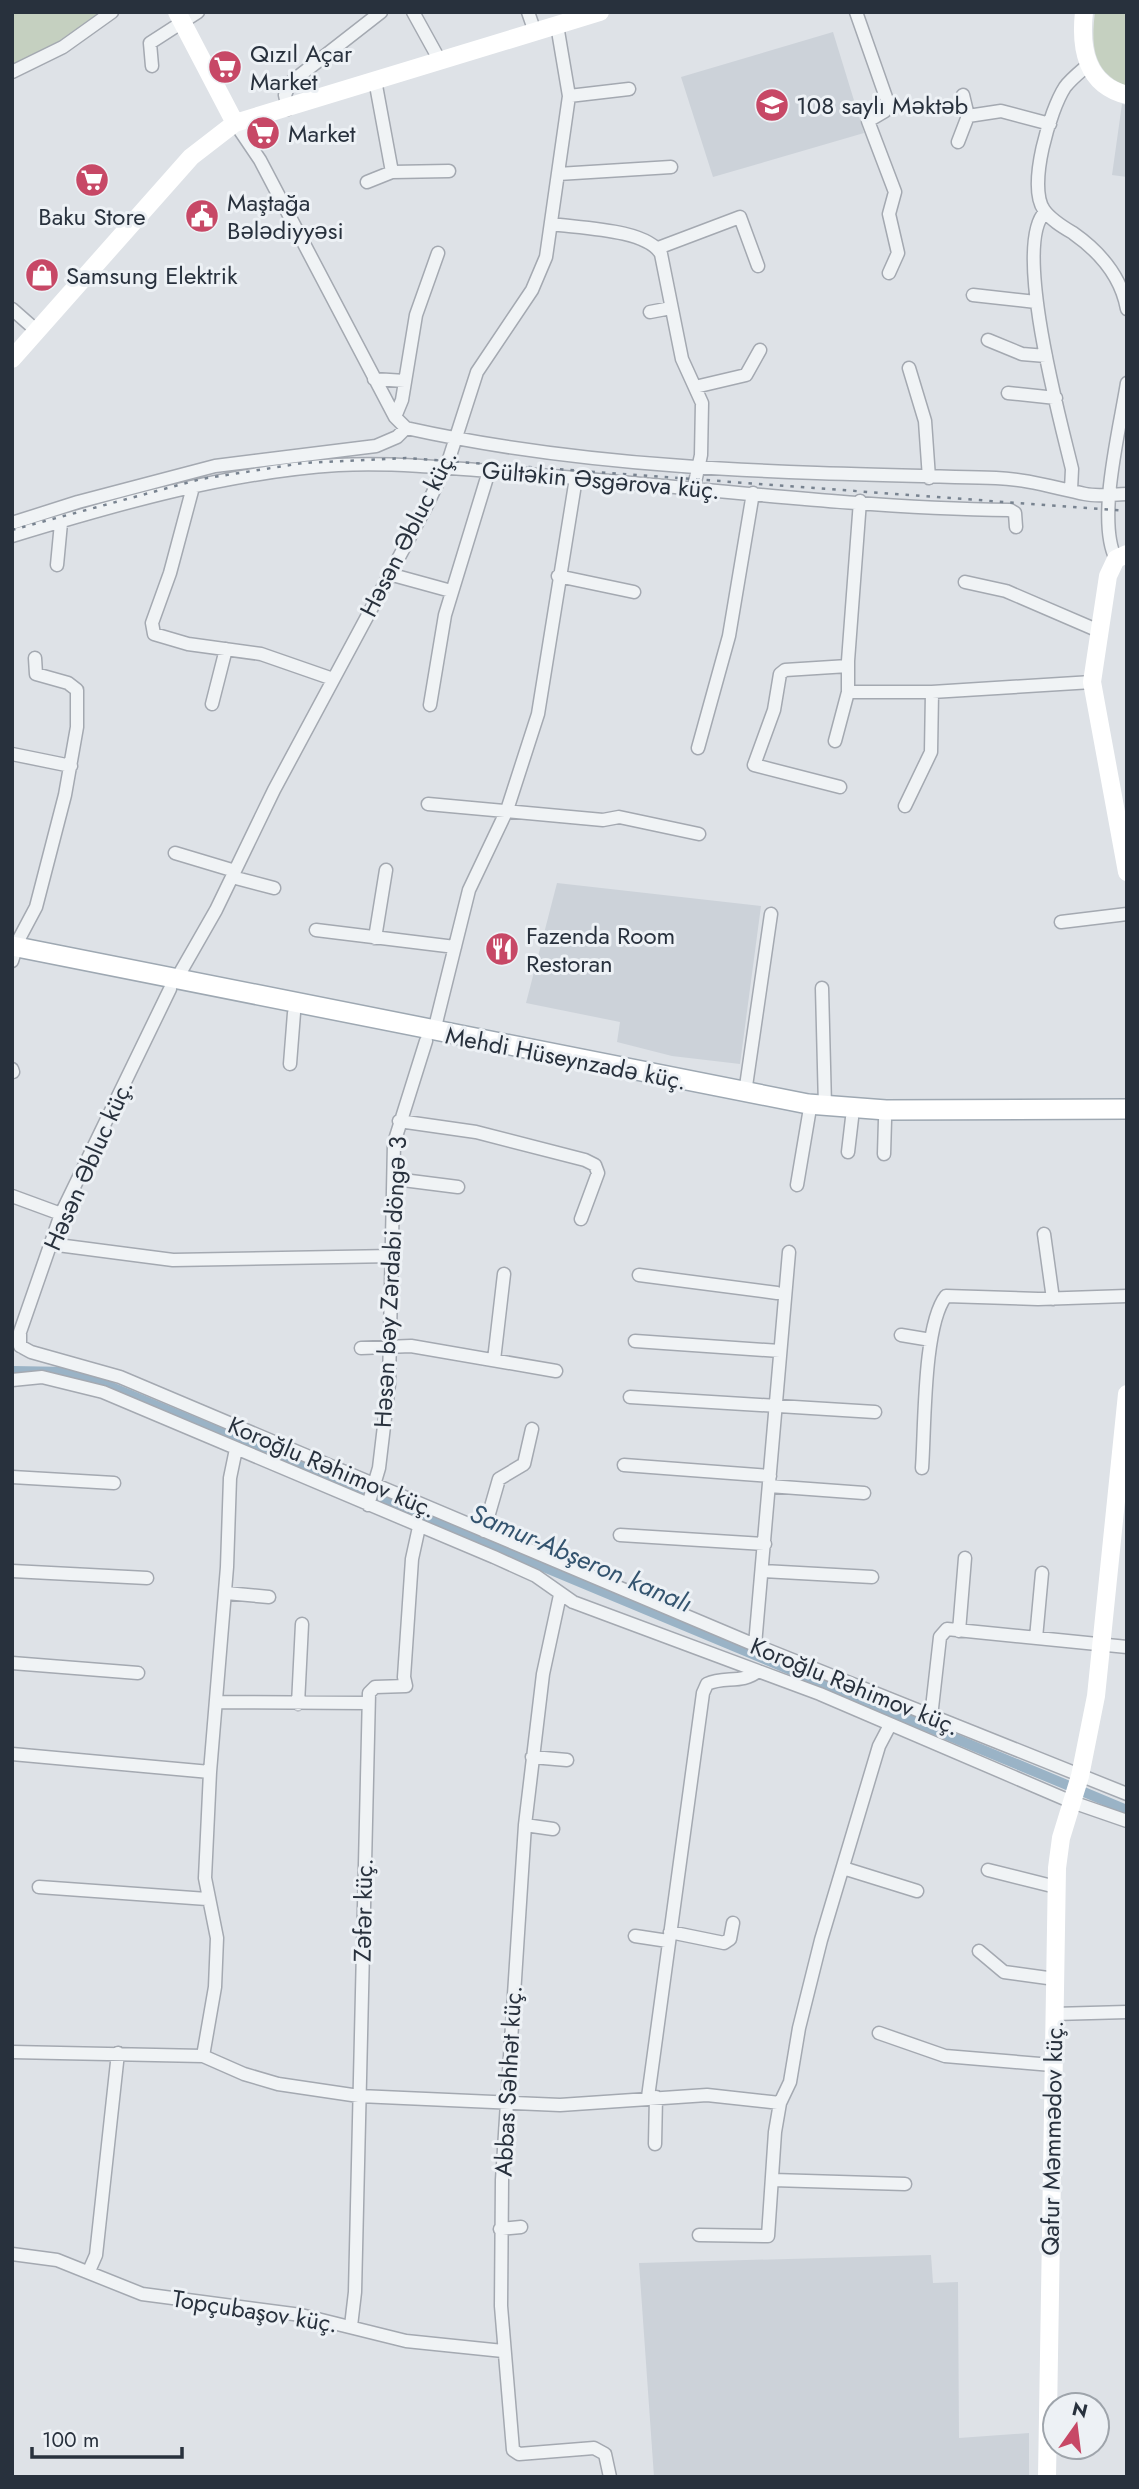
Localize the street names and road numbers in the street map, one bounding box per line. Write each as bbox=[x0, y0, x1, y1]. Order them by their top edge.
street label: Həsən Əbluc küç. bbox=[351, 443, 465, 623]
street label: Gültəkin Əsgərova küç. bbox=[480, 452, 722, 508]
street label: Mehdi Hüseynzadə küç. bbox=[443, 1017, 689, 1099]
street label: Həsən Əbluc küç. bbox=[35, 1074, 141, 1256]
street label: Həsən bəy Zərdabi döngə 3 bbox=[365, 1135, 415, 1429]
street label: Koroğlu Rəhimov küç. bbox=[223, 1407, 441, 1527]
street label: Koroğlu Rəhimov küç. bbox=[745, 1628, 965, 1744]
street label: Zəfər küç. bbox=[345, 1858, 381, 1962]
street label: Abbas Səhhət küç. bbox=[486, 1984, 530, 2178]
street label: Qafur Məmmədov küç. bbox=[1032, 2020, 1072, 2256]
street label: Topçubaşov küç. bbox=[170, 2281, 340, 2341]

